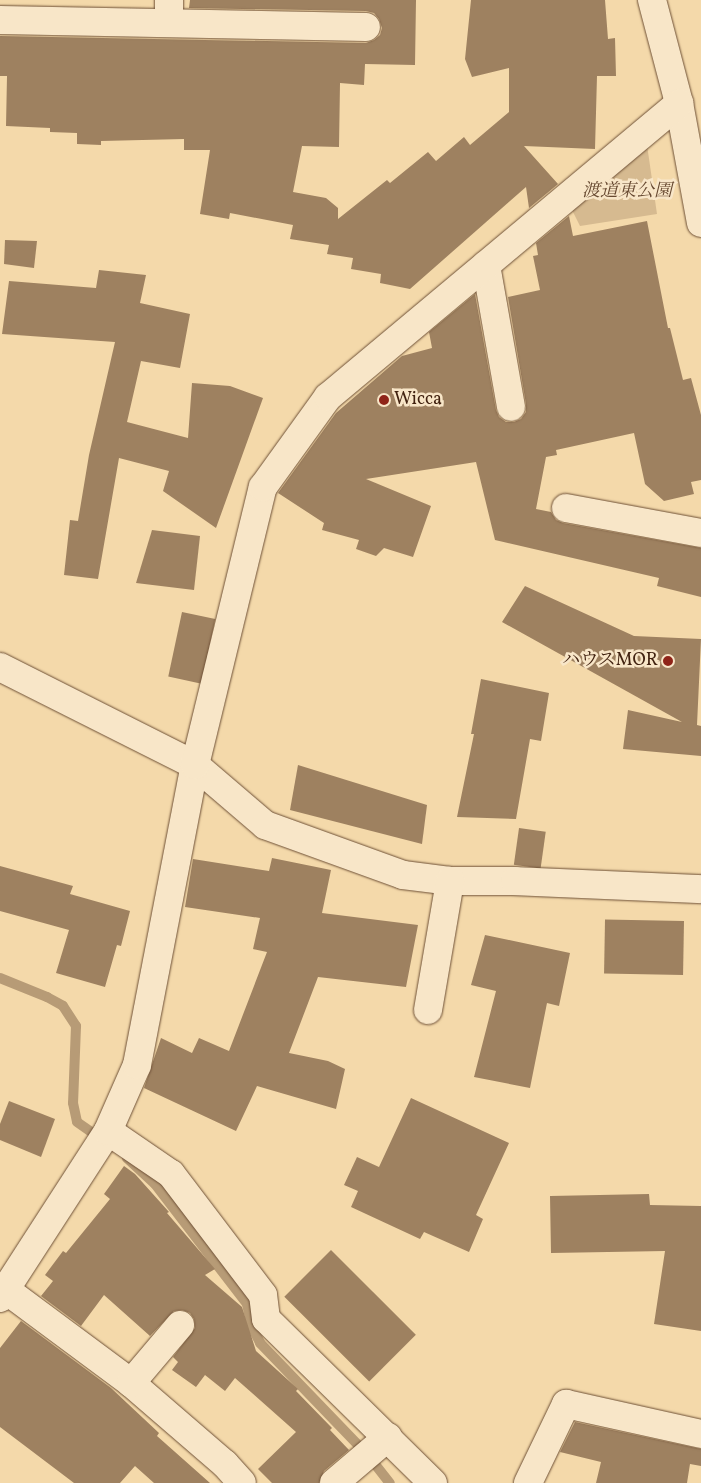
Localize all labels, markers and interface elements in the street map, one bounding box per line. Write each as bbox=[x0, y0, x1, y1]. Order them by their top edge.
park label: 渡道東公園 bbox=[582, 181, 672, 203]
place label: Wicca bbox=[394, 389, 442, 411]
marker: Wicca bbox=[378, 394, 390, 406]
place label: ハウスMOR bbox=[562, 650, 658, 672]
marker: ハウスMOR bbox=[662, 655, 674, 667]

